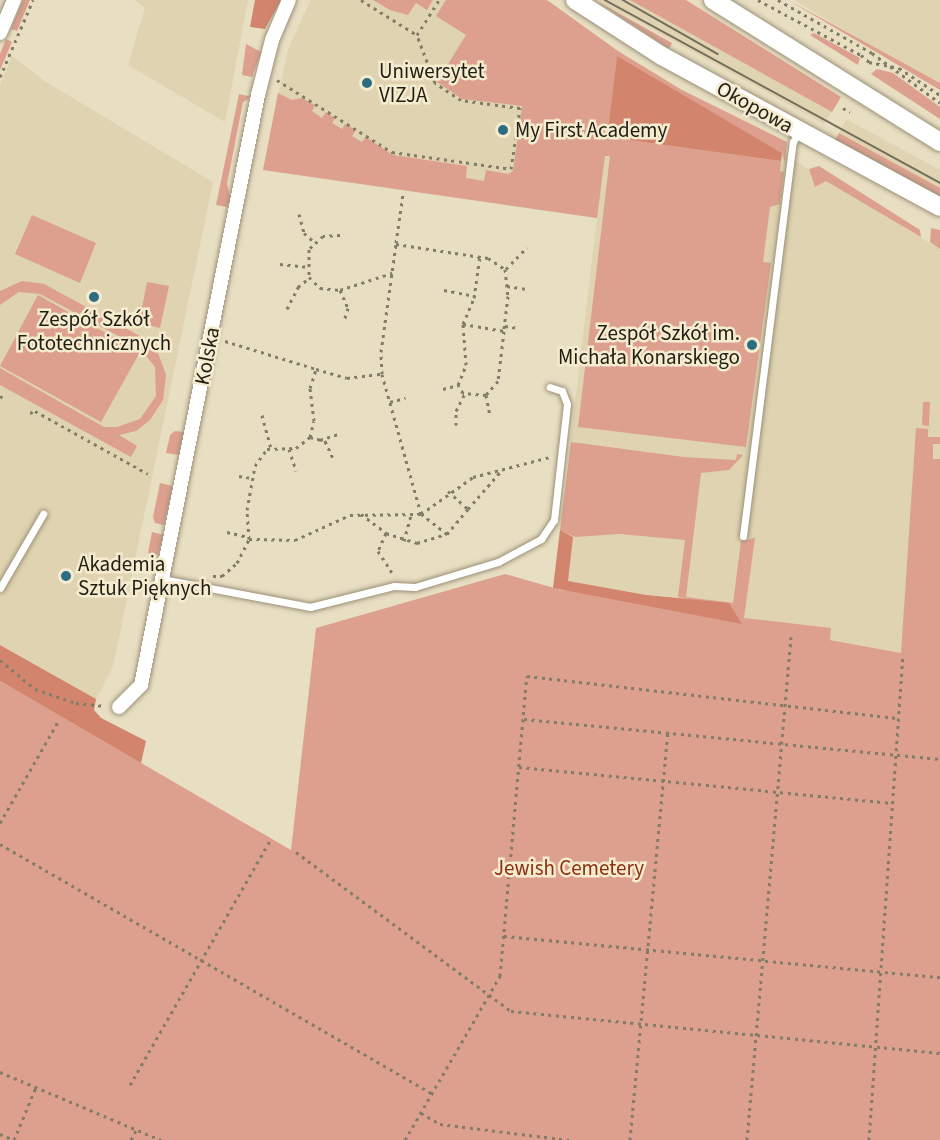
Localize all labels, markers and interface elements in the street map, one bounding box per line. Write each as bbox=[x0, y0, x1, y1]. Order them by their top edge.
place label: Uniwersytet VIZJA bbox=[379, 58, 485, 108]
marker: Uniwersytet VIZJA bbox=[360, 76, 374, 90]
street label: Okopowa bbox=[712, 76, 798, 138]
place label: My First Academy bbox=[515, 117, 667, 143]
marker: My First Academy bbox=[496, 123, 510, 137]
marker: Zespół Szkół Fototechnicznych bbox=[87, 290, 101, 304]
place label: Zespół Szkół Fototechnicznych bbox=[17, 306, 171, 356]
place label: Zespół Szkół im. Michała Konarskiego bbox=[558, 320, 740, 370]
street label: Kolska bbox=[189, 325, 225, 387]
marker: Zespół Szkół im. Michała Konarskiego bbox=[745, 338, 759, 352]
place label: Akademia Sztuk Pięknych bbox=[78, 551, 211, 601]
marker: Akademia Sztuk Pięknych bbox=[59, 569, 73, 583]
park label: Jewish Cemetery bbox=[494, 855, 644, 881]

